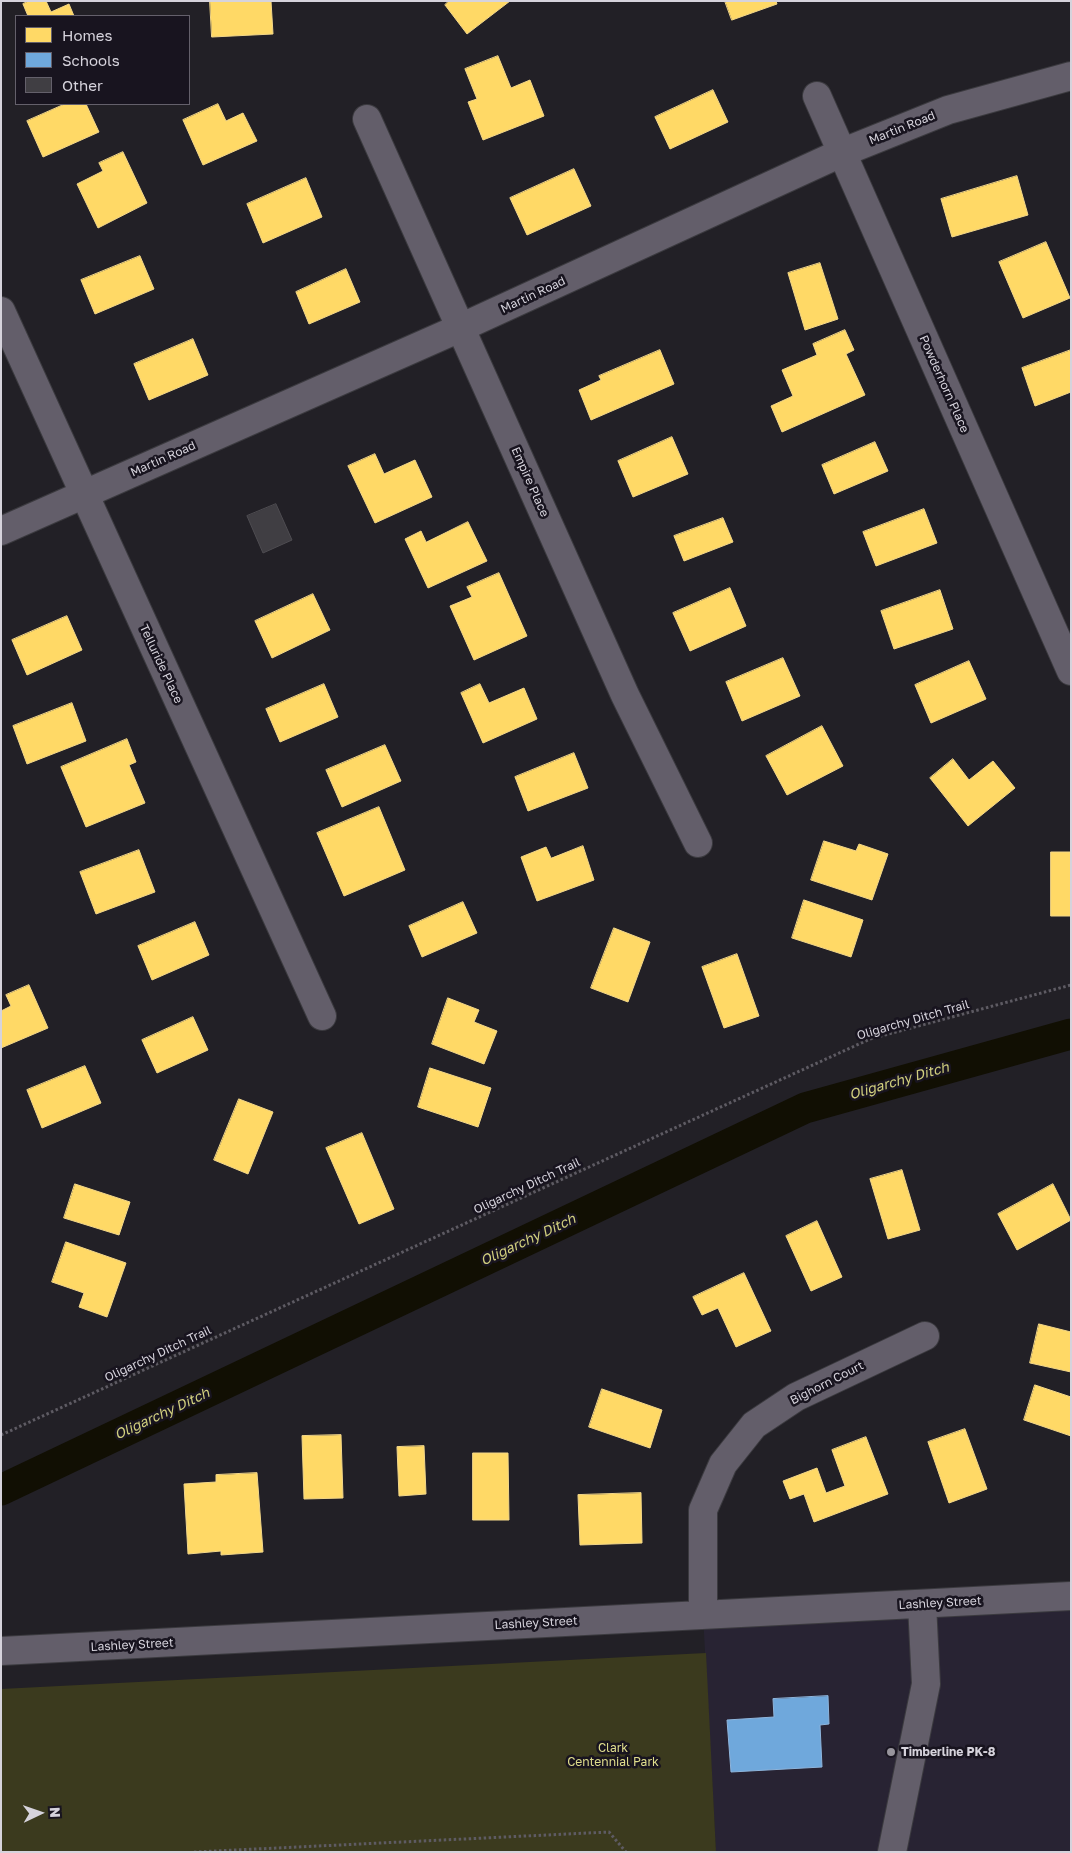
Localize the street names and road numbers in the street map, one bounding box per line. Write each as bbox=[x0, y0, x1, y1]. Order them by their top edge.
street label: Martin Road bbox=[867, 108, 937, 148]
street label: Martin Road bbox=[498, 274, 568, 316]
street label: Powderhorn Place bbox=[916, 333, 972, 435]
street label: Martin Road bbox=[128, 438, 198, 480]
street label: Empire Place bbox=[508, 445, 552, 519]
street label: Telluride Place bbox=[136, 622, 186, 706]
street label: Oligarchy Ditch Trail bbox=[855, 997, 971, 1043]
street label: Oligarchy Ditch Trail bbox=[471, 1155, 583, 1217]
street label: Oligarchy Ditch Trail bbox=[102, 1323, 214, 1385]
street label: Bighorn Court bbox=[788, 1358, 866, 1408]
street label: Lashley Street bbox=[898, 1594, 982, 1612]
street label: Lashley Street bbox=[494, 1614, 578, 1632]
street label: Lashley Street bbox=[90, 1636, 174, 1654]

